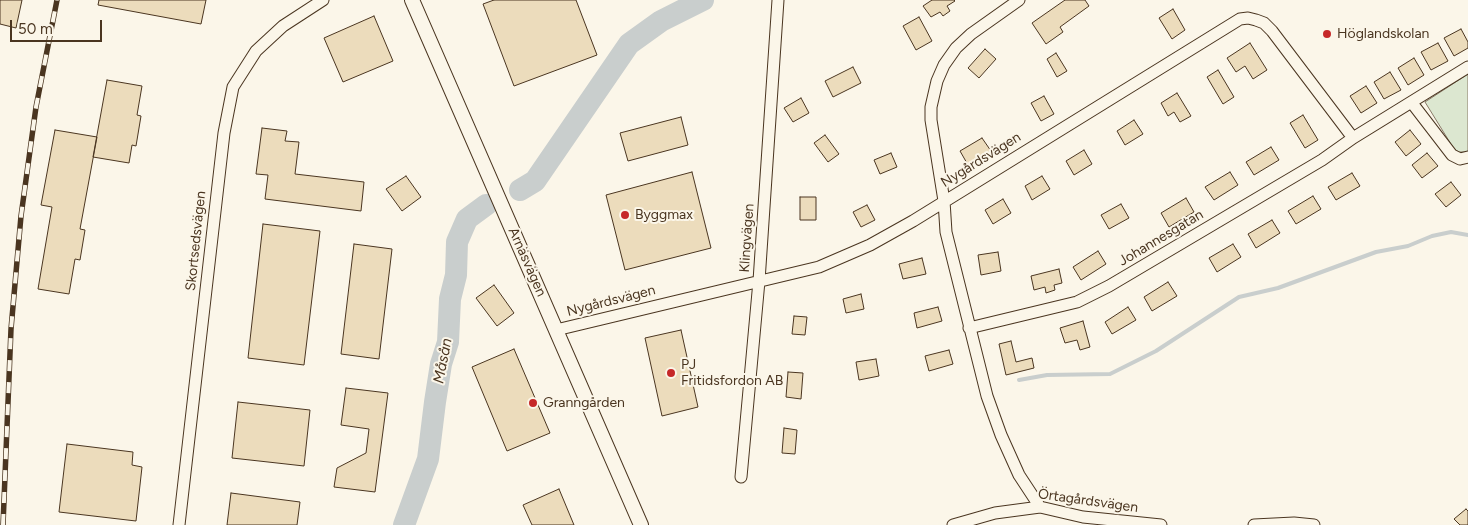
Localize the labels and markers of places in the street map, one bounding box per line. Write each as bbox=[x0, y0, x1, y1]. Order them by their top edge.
place label: Höglandskolan bbox=[1337, 26, 1429, 42]
marker: Höglandskolan bbox=[1321, 28, 1333, 40]
place label: Byggmax bbox=[635, 207, 693, 223]
marker: Byggmax bbox=[619, 209, 631, 221]
place label: PJ Fritidsfordon AB bbox=[681, 357, 783, 390]
marker: PJ Fritidsfordon AB bbox=[665, 367, 677, 379]
place label: Granngården bbox=[543, 395, 625, 411]
marker: Granngården bbox=[527, 397, 539, 409]

